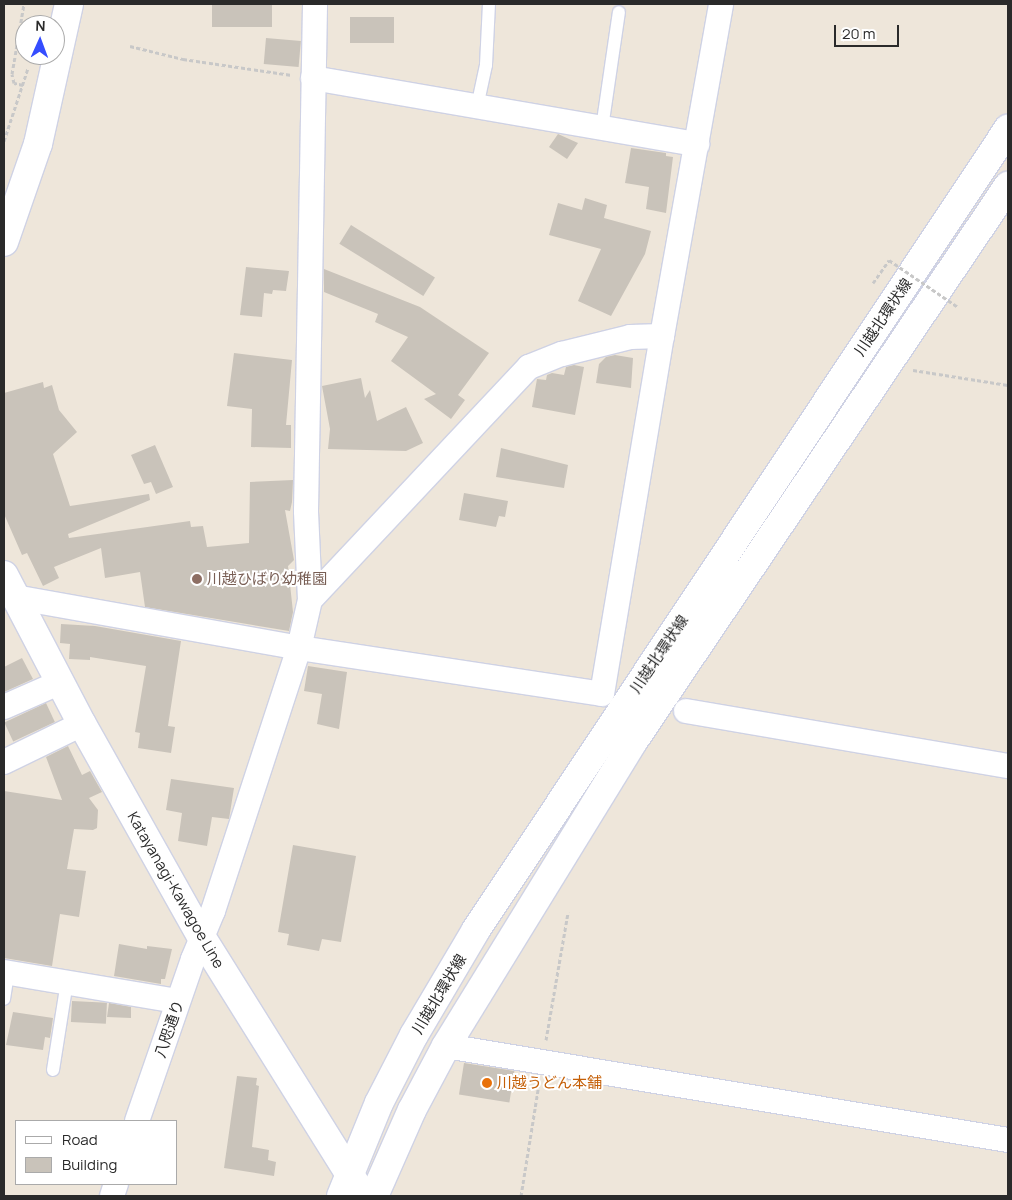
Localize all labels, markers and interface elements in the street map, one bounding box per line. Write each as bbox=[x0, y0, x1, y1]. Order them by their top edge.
north arrow bbox=[15, 15, 65, 65]
scale bar bbox=[837, 15, 902, 47]
text: N bbox=[35, 16, 46, 35]
text: 20 m bbox=[842, 23, 875, 44]
street label: 川越北環状線 bbox=[850, 275, 916, 359]
place label: 川越ひばり幼稚園 bbox=[207, 570, 327, 588]
marker: 川越ひばり幼稚園 bbox=[191, 573, 203, 585]
street label: 川越北環状線 bbox=[626, 612, 692, 696]
street label: Katayanagi-Kawagoe Line bbox=[124, 809, 228, 971]
street label: 川越北環状線 bbox=[408, 951, 470, 1037]
street label: 八咫通り bbox=[151, 998, 187, 1060]
place label: 川越うどん本舗 bbox=[497, 1074, 602, 1092]
marker: 川越うどん本舗 bbox=[481, 1077, 493, 1089]
legend bbox=[15, 1120, 178, 1185]
text: Road bbox=[62, 1129, 98, 1150]
text: Building bbox=[62, 1154, 117, 1175]

